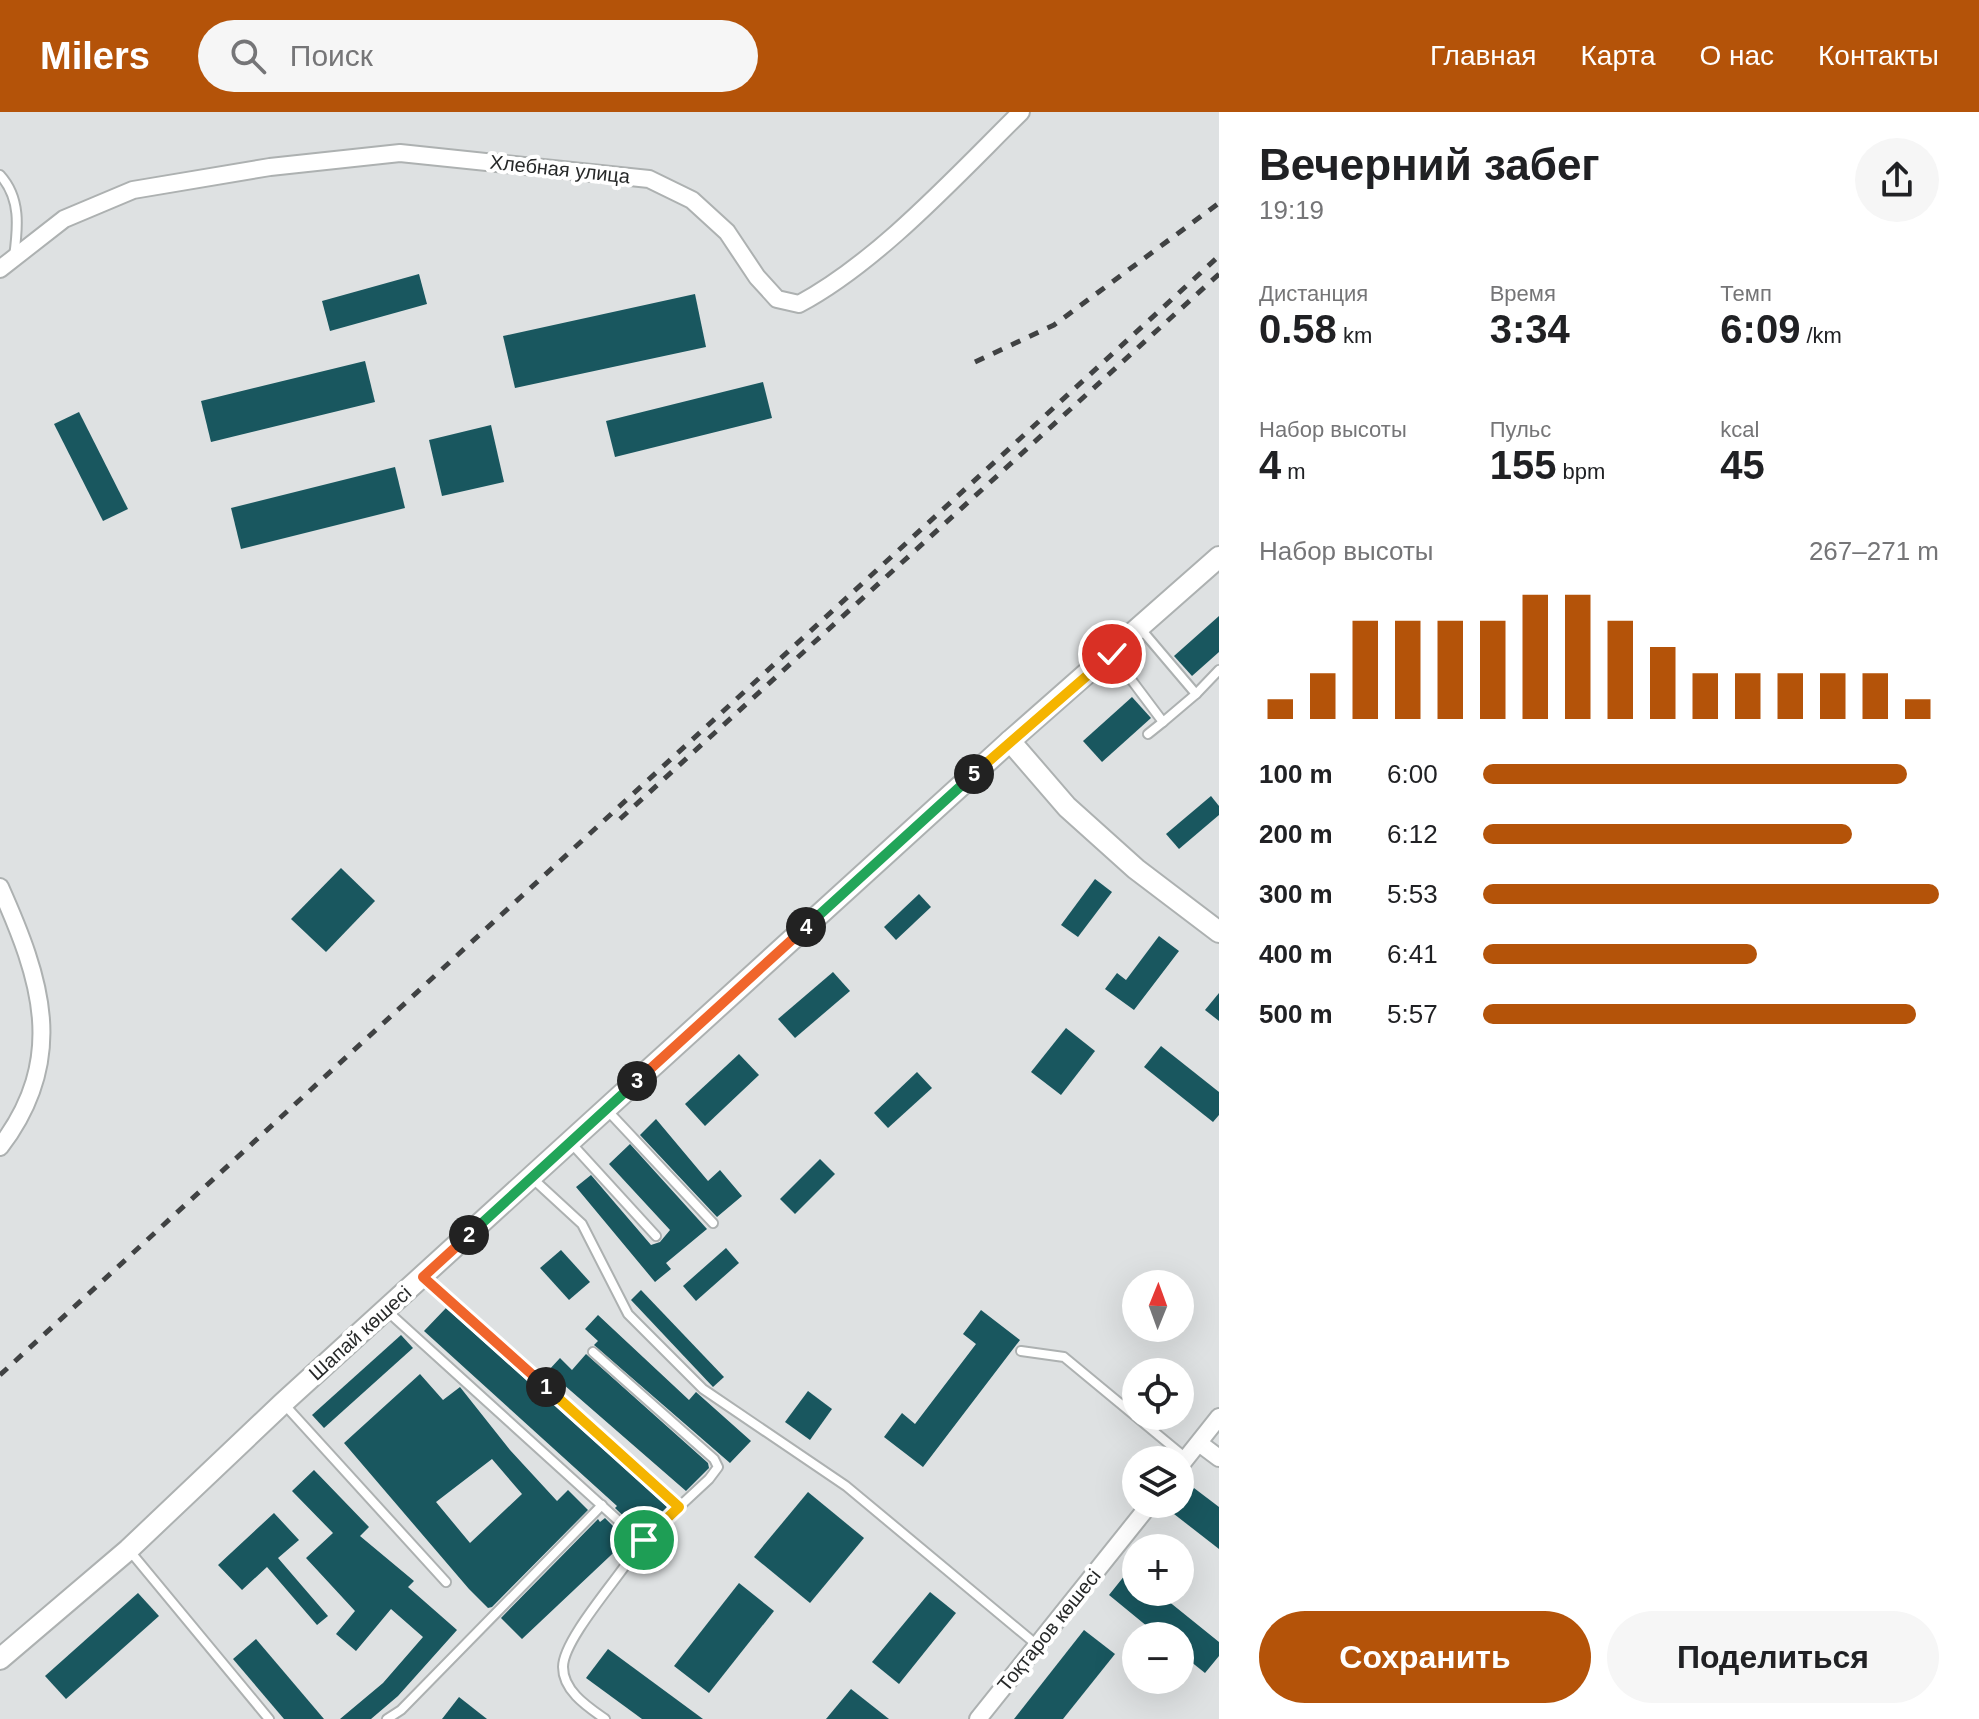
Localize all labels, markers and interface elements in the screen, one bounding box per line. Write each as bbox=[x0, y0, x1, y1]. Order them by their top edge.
search box bbox=[198, 20, 758, 92]
icon: search bbox=[226, 34, 270, 78]
text: Milers bbox=[40, 35, 150, 77]
text: Поиск bbox=[290, 39, 373, 72]
text: Главная bbox=[1430, 40, 1537, 71]
text: Карта bbox=[1581, 40, 1655, 71]
text: О нас bbox=[1699, 40, 1774, 71]
text: Контакты bbox=[1818, 40, 1939, 71]
button: share bbox=[1855, 138, 1939, 222]
text: Вечерний забег bbox=[1259, 140, 1600, 189]
street label: Хлебная улица bbox=[489, 151, 632, 187]
text: 19:19 bbox=[1259, 195, 1324, 225]
text: Дистанция bbox=[1259, 281, 1368, 306]
text: Время bbox=[1490, 281, 1556, 306]
text: Темп bbox=[1720, 281, 1772, 306]
text: 0.58 bbox=[1259, 307, 1337, 351]
text: 3:34 bbox=[1490, 307, 1570, 351]
text: 6:09 bbox=[1720, 307, 1800, 351]
text: km bbox=[1337, 323, 1372, 348]
text: /km bbox=[1800, 323, 1842, 348]
text: Набор высоты bbox=[1259, 417, 1407, 442]
text: Пульс bbox=[1490, 417, 1551, 442]
text: kcal bbox=[1720, 417, 1759, 442]
text: 4 bbox=[1259, 443, 1281, 487]
text: 155 bbox=[1490, 443, 1556, 487]
text: 45 bbox=[1720, 443, 1765, 487]
text: m bbox=[1281, 459, 1306, 484]
text: bpm bbox=[1556, 459, 1605, 484]
text: Набор высоты bbox=[1259, 536, 1434, 566]
text: 267–271 m bbox=[1809, 536, 1939, 566]
pin bbox=[1078, 620, 1146, 688]
icon: check bbox=[1090, 632, 1134, 676]
pin: 5 bbox=[954, 754, 994, 794]
text: 100 m bbox=[1259, 759, 1333, 789]
text: 6:00 bbox=[1387, 759, 1438, 789]
text: 5 bbox=[968, 761, 980, 786]
text: 200 m bbox=[1259, 819, 1333, 849]
text: 6:12 bbox=[1387, 819, 1438, 849]
text: 300 m bbox=[1259, 879, 1333, 909]
text: 5:53 bbox=[1387, 879, 1438, 909]
pin: 4 bbox=[786, 907, 826, 947]
text: 4 bbox=[800, 914, 812, 939]
text: 400 m bbox=[1259, 939, 1333, 969]
text: 6:41 bbox=[1387, 939, 1438, 969]
text: 500 m bbox=[1259, 999, 1333, 1029]
text: 5:57 bbox=[1387, 999, 1438, 1029]
pin: 3 bbox=[617, 1061, 657, 1101]
text: 3 bbox=[631, 1068, 643, 1093]
pin: 2 bbox=[449, 1215, 489, 1255]
text: 2 bbox=[463, 1222, 475, 1247]
north arrow bbox=[1122, 1270, 1194, 1342]
map controls bbox=[1122, 1270, 1194, 1694]
street label: Шапай көшесі bbox=[304, 1281, 416, 1385]
button: locate bbox=[1122, 1358, 1194, 1430]
pin: 1 bbox=[526, 1367, 566, 1407]
text: 1 bbox=[540, 1374, 552, 1399]
button: layers bbox=[1122, 1446, 1194, 1518]
pin bbox=[610, 1506, 678, 1574]
icon: arrive bbox=[622, 1518, 666, 1562]
button: + bbox=[1122, 1534, 1194, 1606]
street label: Тоқтаров көшесі bbox=[993, 1565, 1105, 1695]
button: Сохранить bbox=[1259, 1611, 1591, 1703]
button: Поделиться bbox=[1607, 1611, 1939, 1703]
button: − bbox=[1122, 1622, 1194, 1694]

